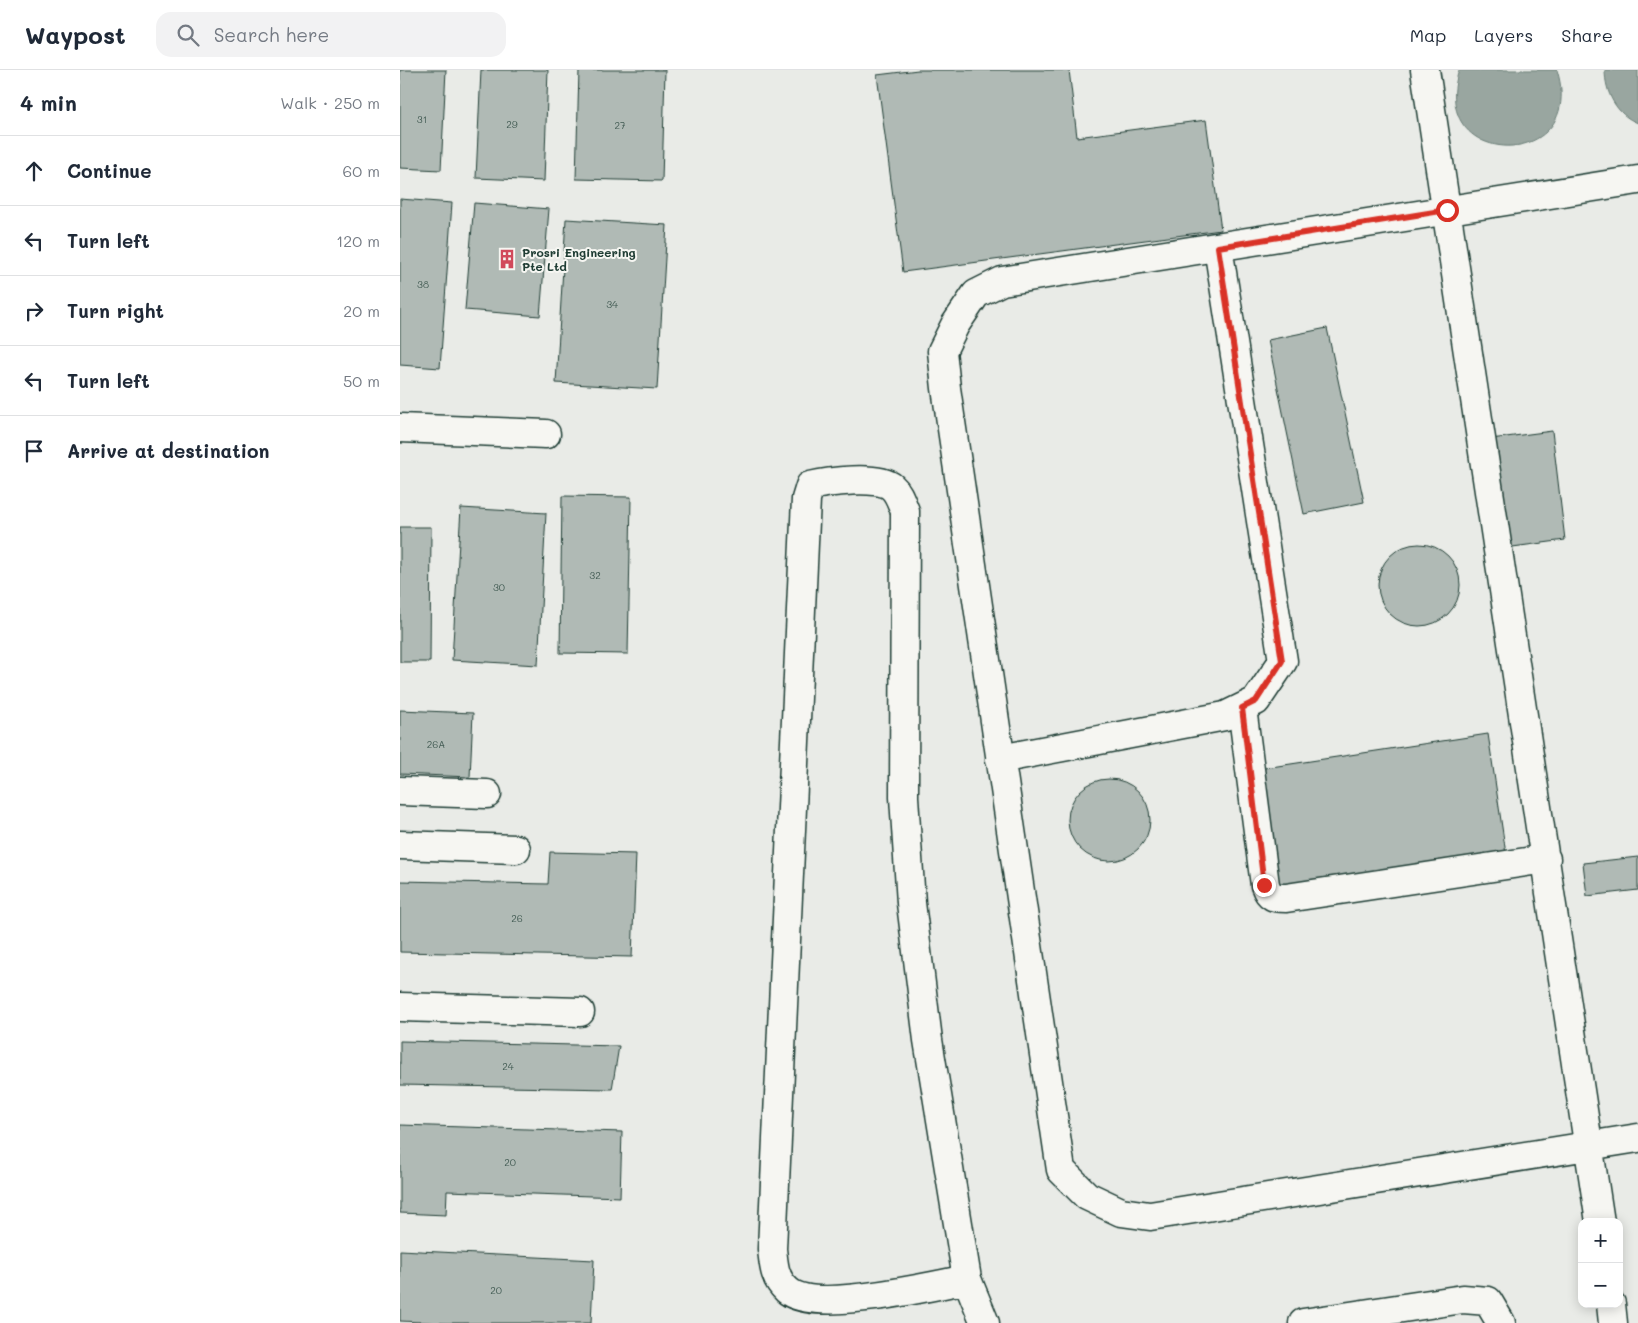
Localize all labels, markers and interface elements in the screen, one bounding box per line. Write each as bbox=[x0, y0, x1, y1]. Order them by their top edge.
search box bbox=[156, 12, 506, 57]
text: Waypost bbox=[25, 19, 126, 50]
icon: search bbox=[174, 21, 202, 49]
text: Search here bbox=[214, 22, 329, 47]
text: Map bbox=[1410, 23, 1446, 47]
text: Layers bbox=[1474, 23, 1533, 47]
text: Share bbox=[1561, 23, 1613, 47]
text: 4 min bbox=[20, 89, 77, 116]
text: Walk · 250 m bbox=[280, 92, 380, 113]
house number: 31 bbox=[417, 112, 427, 126]
house number: 29 bbox=[506, 117, 518, 131]
house number: 27 bbox=[614, 118, 626, 132]
icon: ahead bbox=[20, 157, 48, 185]
text: Continue bbox=[67, 158, 152, 183]
text: 60 m bbox=[343, 160, 380, 181]
route start bbox=[1436, 199, 1459, 222]
icon: left bbox=[20, 227, 48, 255]
text: Turn left bbox=[67, 228, 150, 253]
text: 120 m bbox=[336, 230, 380, 251]
place label: Prosri Engineering Pte Ltd bbox=[522, 244, 636, 274]
building icon: Prosri Engineering Pte Ltd bbox=[496, 248, 518, 270]
house number: 38 bbox=[417, 277, 429, 291]
icon: right bbox=[20, 297, 48, 325]
house number: 34 bbox=[606, 297, 618, 311]
text: Turn right bbox=[67, 298, 164, 323]
text: 20 m bbox=[343, 300, 380, 321]
icon: left bbox=[20, 367, 48, 395]
text: Turn left bbox=[67, 368, 150, 393]
text: 50 m bbox=[343, 370, 380, 391]
icon: arrive bbox=[20, 437, 48, 465]
text: Arrive at destination bbox=[67, 438, 270, 463]
house number: 32 bbox=[589, 568, 601, 582]
house number: 30 bbox=[493, 580, 505, 594]
house number: 26A bbox=[427, 737, 445, 751]
route end bbox=[1253, 874, 1276, 897]
house number: 26 bbox=[511, 911, 523, 925]
house number: 24 bbox=[502, 1059, 514, 1073]
house number: 20 bbox=[504, 1155, 516, 1169]
map controls bbox=[1578, 1218, 1623, 1308]
button: + bbox=[1578, 1218, 1623, 1263]
button: − bbox=[1578, 1263, 1623, 1308]
house number: 20 bbox=[490, 1283, 502, 1297]

